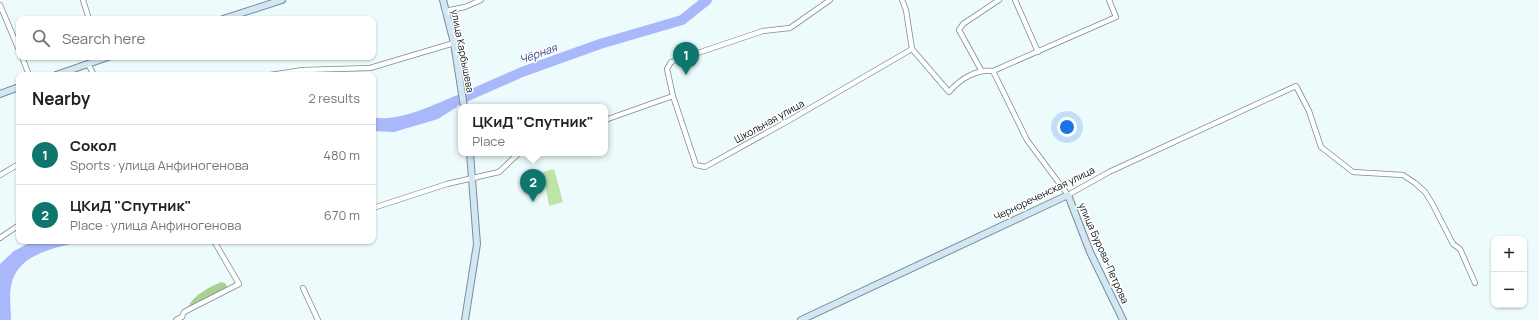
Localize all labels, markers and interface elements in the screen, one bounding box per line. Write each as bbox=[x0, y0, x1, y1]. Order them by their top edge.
street label: улица Карбышева bbox=[448, 8, 478, 94]
search box bbox=[16, 16, 376, 60]
icon: search bbox=[30, 27, 52, 49]
text: Search here bbox=[62, 28, 145, 49]
water label: Чёрная bbox=[517, 39, 560, 67]
pin: 1 bbox=[673, 42, 699, 75]
text: Nearby bbox=[32, 87, 90, 110]
text: 2 results bbox=[308, 89, 360, 107]
street label: Школьная улица bbox=[731, 96, 807, 146]
popup bbox=[458, 104, 608, 156]
text: ЦКиД "Спутник" bbox=[472, 111, 594, 132]
your location bbox=[1057, 117, 1077, 137]
text: Place bbox=[472, 132, 505, 150]
text: Сокол bbox=[70, 135, 117, 156]
text: 1 bbox=[42, 146, 48, 164]
text: 480 m bbox=[323, 146, 360, 164]
text: Sports · улица Анфиногенова bbox=[70, 156, 249, 174]
street label: Чернореченская улица bbox=[991, 162, 1097, 224]
pin: 2 bbox=[520, 169, 546, 202]
text: ЦКиД "Спутник" bbox=[70, 195, 191, 216]
street label: улица Бурова-Петрова bbox=[1075, 200, 1133, 306]
text: 2 bbox=[41, 206, 49, 224]
text: 670 m bbox=[324, 206, 360, 224]
text: Place · улица Анфиногенова bbox=[70, 216, 241, 234]
map controls bbox=[1491, 236, 1527, 308]
button: + bbox=[1491, 236, 1527, 272]
button: − bbox=[1491, 272, 1527, 308]

